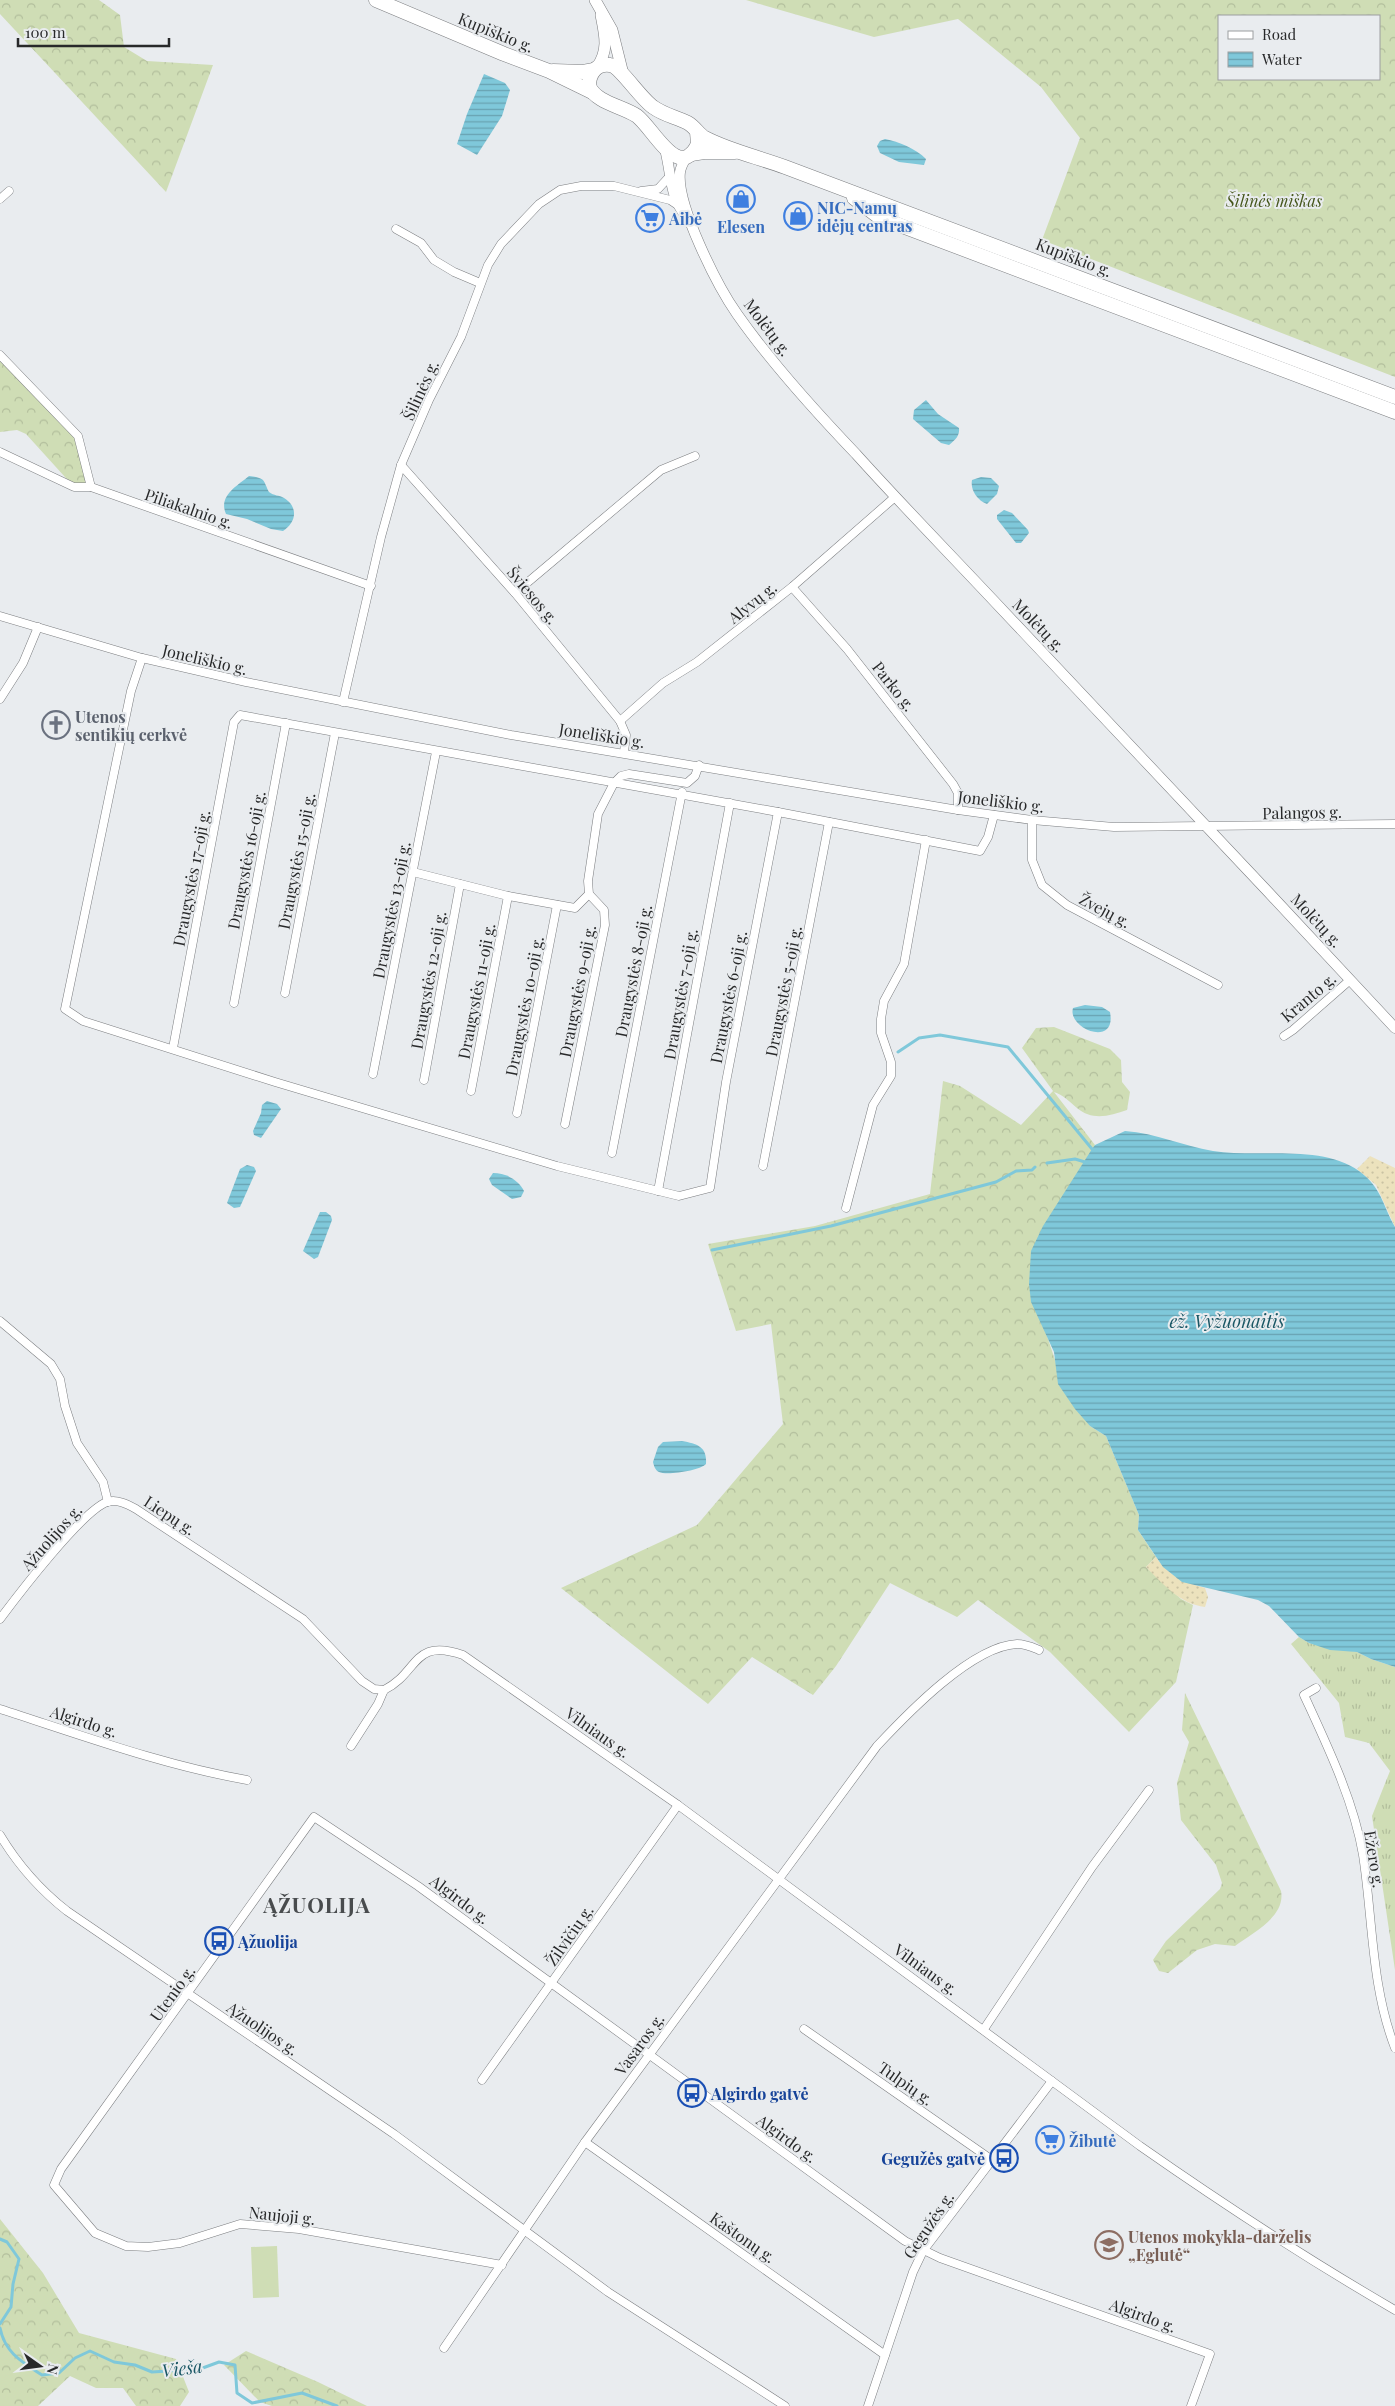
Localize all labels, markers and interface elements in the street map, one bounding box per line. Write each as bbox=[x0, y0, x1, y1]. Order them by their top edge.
street label: Kupiškio g. bbox=[455, 7, 537, 57]
scale bar bbox=[18, 15, 169, 47]
legend bbox=[1218, 15, 1380, 80]
text: 100 m bbox=[25, 22, 66, 42]
text: Road bbox=[1262, 24, 1296, 44]
text: Water bbox=[1261, 49, 1302, 69]
shop icon: Elesen bbox=[726, 184, 756, 214]
park label: Šilinės miškas bbox=[1225, 190, 1322, 211]
place label: NIC-Namų idėjų centras bbox=[817, 197, 912, 236]
shop icon: NIC-Namų idėjų centras bbox=[783, 201, 813, 231]
supermarket icon: Aibė bbox=[635, 203, 665, 233]
place label: Aibė bbox=[668, 208, 702, 229]
place label: Elesen bbox=[717, 216, 765, 237]
street label: Kupiškio g. bbox=[1033, 233, 1115, 281]
street label: Molėtų g. bbox=[740, 294, 796, 360]
street label: Šilinės g. bbox=[397, 357, 443, 423]
street label: Piliakalnio g. bbox=[142, 483, 236, 533]
street label: Šviesos g. bbox=[503, 562, 563, 628]
street label: Alyvų g. bbox=[723, 576, 781, 628]
street label: Molėtų g. bbox=[1008, 594, 1070, 656]
street label: Joneliškio g. bbox=[160, 639, 249, 679]
street label: Parko g. bbox=[868, 657, 920, 715]
place label: Utenos sentikių cerkvė bbox=[75, 706, 187, 745]
church icon: Utenos sentikių cerkvė bbox=[41, 710, 71, 740]
street label: Joneliškio g. bbox=[557, 718, 646, 752]
street label: Joneliškio g. bbox=[956, 785, 1045, 817]
street label: Draugystės 16-oji g. bbox=[222, 789, 270, 931]
street label: Draugystės 15-oji g. bbox=[272, 791, 320, 931]
street label: Palangos g. bbox=[1262, 801, 1342, 823]
street label: Draugystės 17-oji g. bbox=[167, 808, 215, 948]
street label: Draugystės 13-oji g. bbox=[367, 840, 415, 980]
street label: Žvejų g. bbox=[1076, 888, 1134, 932]
street label: Molėtų g. bbox=[1287, 889, 1347, 951]
street label: Draugystės 8-oji g. bbox=[610, 903, 656, 1039]
street label: Draugystės 12-oji g. bbox=[406, 909, 450, 1051]
street label: Draugystės 11-oji g. bbox=[453, 921, 499, 1061]
street label: Draugystės 9-oji g. bbox=[554, 923, 600, 1059]
street label: Draugystės 5-oji g. bbox=[760, 924, 806, 1058]
street label: Draugystės 7-oji g. bbox=[658, 927, 702, 1061]
street label: Draugystės 6-oji g. bbox=[705, 929, 751, 1065]
street label: Draugystės 10-oji g. bbox=[500, 934, 548, 1078]
street label: Kranto g. bbox=[1276, 968, 1340, 1026]
water label: ež. Vyžuonaitis bbox=[1169, 1309, 1285, 1333]
street label: Liepų g. bbox=[140, 1491, 200, 1539]
street label: Ąžuolijos g. bbox=[15, 1500, 86, 1575]
street label: Algirdo g. bbox=[47, 1700, 120, 1742]
street label: Vilniaus g. bbox=[561, 1702, 634, 1762]
street label: Ežero g. bbox=[1360, 1829, 1390, 1889]
street label: Algirdo g. bbox=[425, 1869, 494, 1928]
district label: ĄŽUOLIJA bbox=[262, 1890, 371, 1918]
street label: Žilvičių g. bbox=[540, 1901, 598, 1969]
bus stop icon: Ąžuolija bbox=[204, 1926, 234, 1956]
place label: Ąžuolija bbox=[237, 1931, 299, 1952]
street label: Vilniaus g. bbox=[889, 1938, 962, 1999]
street label: Utenio g. bbox=[145, 1961, 199, 2025]
street label: Ąžuolijos g. bbox=[223, 1996, 303, 2060]
street label: Vasaros g. bbox=[609, 2009, 668, 2080]
street label: Tulpių g. bbox=[874, 2056, 938, 2110]
bus stop icon: Algirdo gatvė bbox=[677, 2078, 707, 2108]
place label: Algirdo gatvė bbox=[710, 2083, 809, 2104]
street label: Algirdo g. bbox=[752, 2109, 821, 2167]
supermarket icon: Žibutė bbox=[1035, 2125, 1065, 2155]
place label: Žibutė bbox=[1069, 2130, 1116, 2151]
bus stop icon: Gegužės gatvė bbox=[989, 2143, 1019, 2173]
place label: Gegužės gatvė bbox=[881, 2148, 985, 2169]
street label: Gegužės g. bbox=[898, 2187, 958, 2263]
street label: Naujoji g. bbox=[248, 2201, 316, 2229]
street label: Kaštonų g. bbox=[706, 2207, 780, 2267]
place label: Utenos mokykla-darželis „Eglutė“ bbox=[1128, 2226, 1311, 2265]
school or university icon: Utenos mokykla-darželis „Eglutė“ bbox=[1094, 2230, 1124, 2260]
street label: Algirdo g. bbox=[1106, 2293, 1179, 2337]
north arrow bbox=[15, 2341, 65, 2391]
water label: Vieša bbox=[160, 2354, 204, 2382]
text: N bbox=[43, 2362, 64, 2376]

